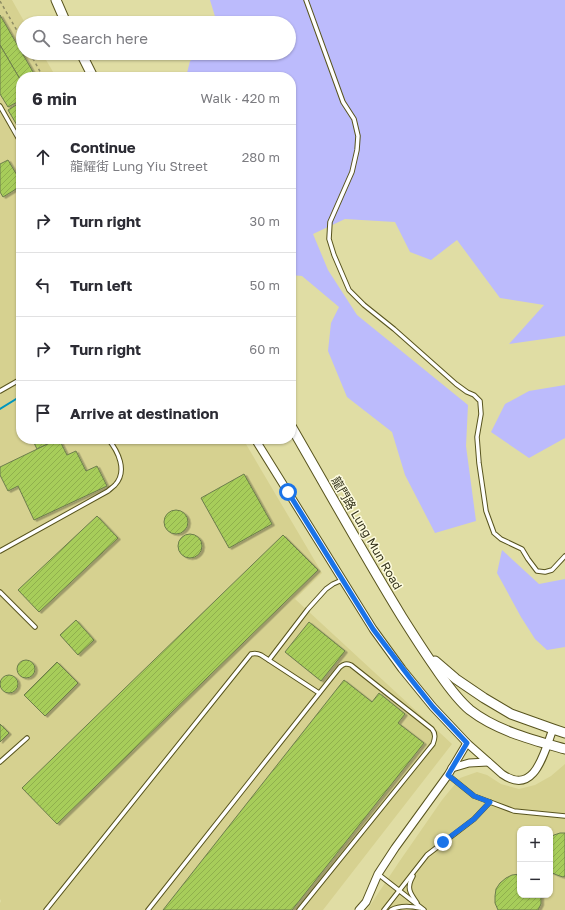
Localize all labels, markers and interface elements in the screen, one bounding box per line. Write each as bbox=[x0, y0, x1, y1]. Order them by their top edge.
search box bbox=[16, 16, 296, 60]
icon: search bbox=[30, 27, 52, 49]
text: Search here bbox=[62, 29, 148, 47]
text: 6 min bbox=[32, 88, 77, 109]
text: Walk · 420 m bbox=[201, 90, 280, 106]
text: Continue bbox=[70, 138, 136, 156]
icon: ahead bbox=[32, 146, 54, 168]
text: 280 m bbox=[242, 149, 280, 165]
text: 龍耀街 Lung Yiu Street bbox=[70, 158, 208, 174]
icon: right bbox=[32, 210, 54, 232]
text: Turn right bbox=[70, 212, 141, 230]
text: 30 m bbox=[250, 213, 280, 229]
icon: left bbox=[32, 274, 54, 296]
text: Turn left bbox=[70, 276, 132, 294]
text: 50 m bbox=[250, 277, 280, 293]
icon: right bbox=[32, 338, 54, 360]
text: Turn right bbox=[70, 340, 141, 358]
text: 60 m bbox=[249, 341, 280, 357]
icon: arrive bbox=[32, 402, 54, 424]
text: Arrive at destination bbox=[70, 404, 219, 422]
street label: 龍門路 Lung Mun Road bbox=[329, 474, 405, 592]
route start bbox=[279, 483, 297, 501]
map controls bbox=[517, 826, 553, 898]
button: + bbox=[517, 826, 553, 862]
route end bbox=[434, 833, 452, 851]
button: − bbox=[517, 862, 553, 898]

